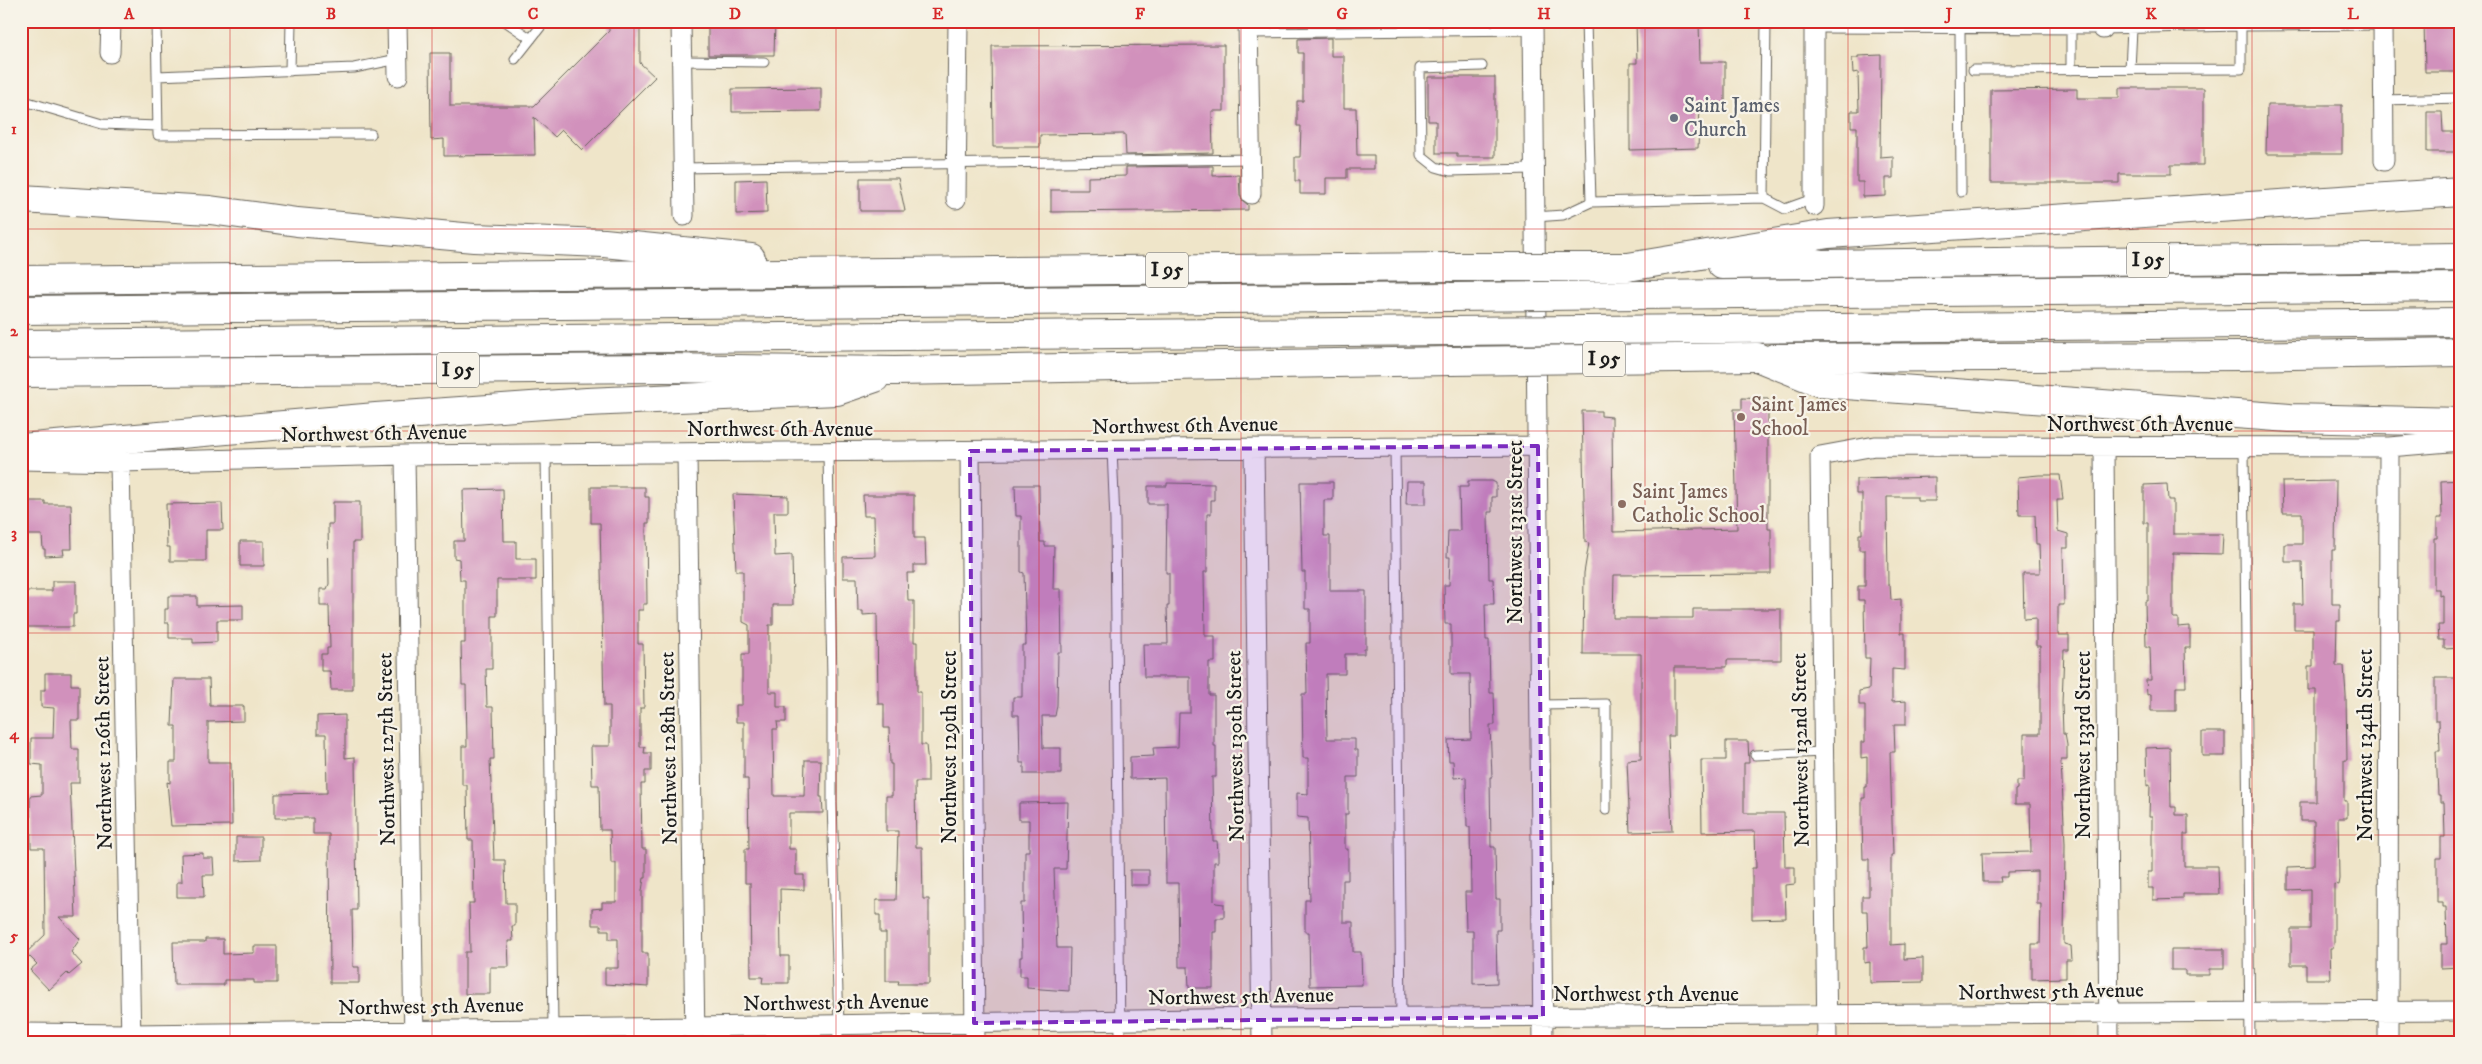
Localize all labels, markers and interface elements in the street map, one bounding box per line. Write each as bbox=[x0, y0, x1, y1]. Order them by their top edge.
text: A bbox=[123, 4, 135, 24]
text: B bbox=[326, 4, 336, 24]
text: C bbox=[528, 4, 538, 24]
text: D bbox=[729, 4, 741, 24]
text: E bbox=[932, 4, 944, 24]
text: F bbox=[1135, 4, 1145, 24]
text: G bbox=[1336, 4, 1348, 24]
text: H bbox=[1537, 4, 1551, 24]
text: I bbox=[1744, 4, 1751, 24]
text: J bbox=[1944, 4, 1953, 24]
text: K bbox=[2145, 4, 2157, 24]
text: L bbox=[2347, 4, 2359, 24]
place label: Saint James Church bbox=[1684, 93, 1780, 143]
marker: Saint James Church bbox=[1668, 112, 1680, 124]
text: 1 bbox=[11, 119, 17, 139]
road number: I 95 bbox=[2127, 242, 2169, 278]
road number: I 95 bbox=[1146, 252, 1188, 288]
text: 2 bbox=[10, 321, 19, 341]
road number: I 95 bbox=[1583, 342, 1625, 376]
road number: I 95 bbox=[437, 352, 479, 388]
place label: Saint James School bbox=[1751, 392, 1847, 442]
street label: Northwest 6th Avenue bbox=[1092, 411, 1279, 441]
marker: Saint James School bbox=[1735, 411, 1747, 423]
street label: Northwest 6th Avenue bbox=[2047, 412, 2234, 438]
street label: Northwest 6th Avenue bbox=[687, 417, 874, 443]
street label: Northwest 6th Avenue bbox=[281, 419, 468, 449]
street label: Northwest 131st Street bbox=[1503, 440, 1529, 624]
place label: Saint James Catholic School bbox=[1632, 479, 1766, 529]
marker: Saint James Catholic School bbox=[1616, 498, 1628, 510]
text: 3 bbox=[11, 523, 17, 543]
street label: Northwest 134th Street bbox=[2353, 649, 2379, 841]
street label: Northwest 129th Street bbox=[937, 650, 963, 844]
street label: Northwest 130th Street bbox=[1221, 650, 1251, 842]
street label: Northwest 133rd Street bbox=[2071, 650, 2097, 839]
street label: Northwest 128th Street bbox=[654, 651, 684, 845]
street label: Northwest 127th Street bbox=[372, 652, 402, 846]
street label: Northwest 132nd Street bbox=[1786, 652, 1816, 847]
street label: Northwest 126th Street bbox=[89, 656, 119, 850]
text: 4 bbox=[8, 724, 19, 744]
text: 5 bbox=[9, 926, 18, 946]
street label: Northwest 5th Avenue bbox=[1958, 977, 2144, 1007]
street label: Northwest 5th Avenue bbox=[1148, 982, 1334, 1012]
street label: Northwest 5th Avenue bbox=[1553, 982, 1739, 1008]
street label: Northwest 5th Avenue bbox=[743, 988, 929, 1018]
street label: Northwest 5th Avenue bbox=[338, 992, 524, 1022]

